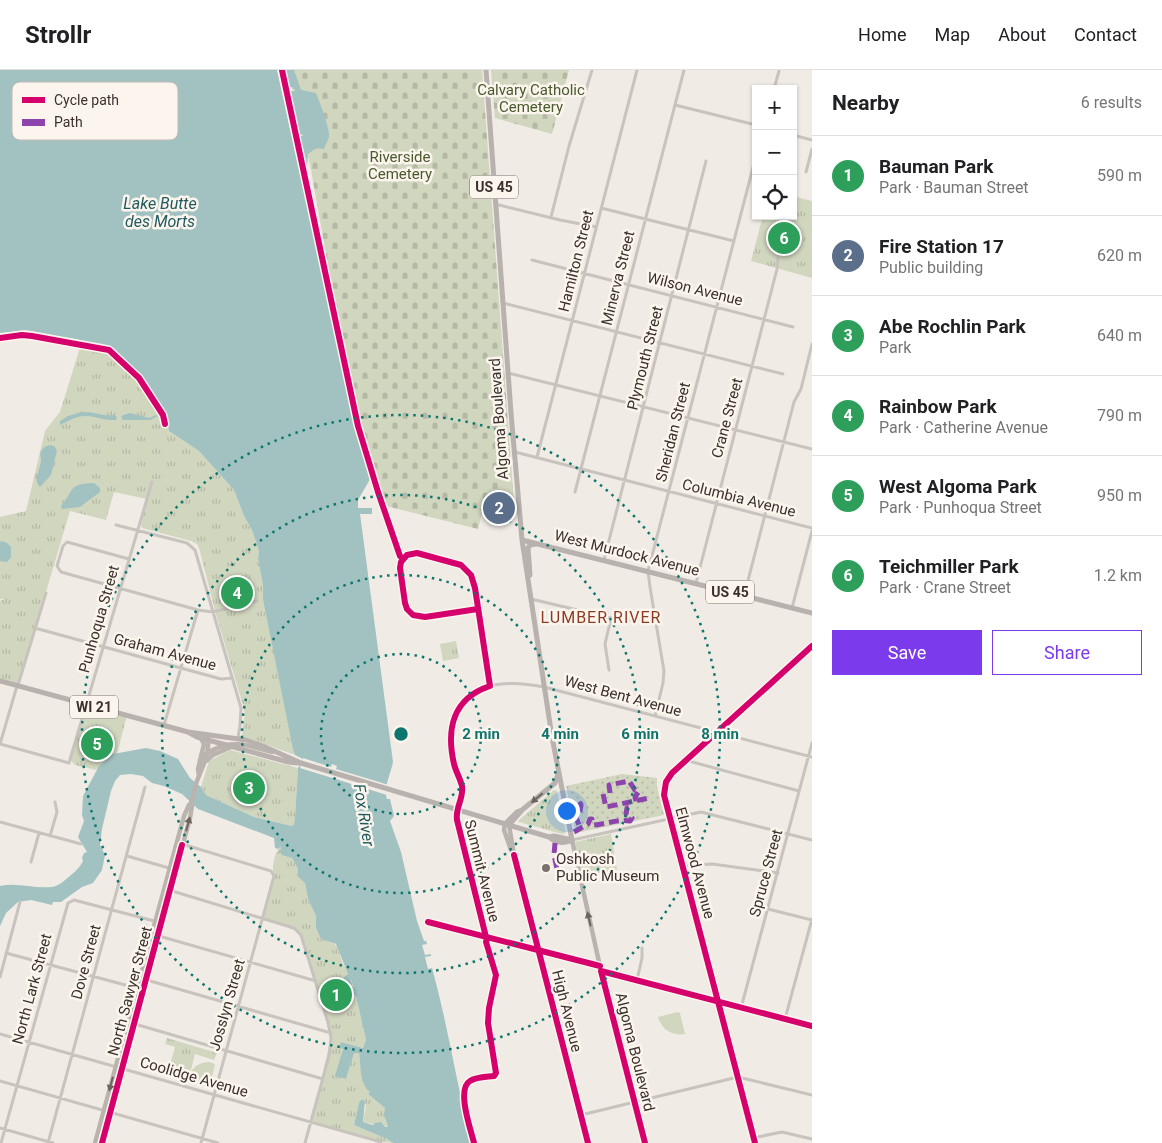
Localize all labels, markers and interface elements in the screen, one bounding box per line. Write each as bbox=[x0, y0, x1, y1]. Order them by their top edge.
text: Strollr bbox=[25, 21, 91, 49]
text: Home bbox=[858, 24, 907, 45]
text: Map bbox=[935, 24, 970, 45]
text: About bbox=[998, 24, 1046, 45]
text: Contact bbox=[1074, 24, 1137, 45]
park label: Calvary Catholic Cemetery bbox=[477, 81, 585, 116]
legend bbox=[12, 82, 178, 140]
map controls bbox=[752, 85, 797, 220]
button: + bbox=[752, 85, 797, 130]
text: Nearby bbox=[832, 91, 899, 115]
text: Cycle path bbox=[54, 92, 119, 108]
text: 6 results bbox=[1081, 93, 1142, 112]
text: Path bbox=[54, 114, 83, 130]
button: − bbox=[752, 130, 797, 175]
park label: Riverside Cemetery bbox=[368, 148, 432, 183]
text: Bauman Park bbox=[879, 155, 993, 178]
text: 1 bbox=[843, 166, 853, 185]
text: 590 m bbox=[1097, 166, 1142, 185]
road number: US 45 bbox=[470, 175, 518, 198]
button: locate bbox=[752, 175, 797, 220]
text: Park · Bauman Street bbox=[879, 178, 1029, 197]
water label: Lake Butte des Morts bbox=[123, 194, 197, 231]
street label: Hamilton Street bbox=[555, 208, 597, 314]
pin: 6 bbox=[768, 219, 800, 257]
street label: Minerva Street bbox=[598, 229, 638, 327]
text: Fire Station 17 bbox=[879, 235, 1004, 258]
text: 2 bbox=[843, 246, 853, 265]
text: 620 m bbox=[1097, 246, 1142, 265]
text: Public building bbox=[879, 258, 983, 277]
street label: Wilson Avenue bbox=[645, 268, 745, 310]
street label: Plymouth Street bbox=[623, 304, 667, 412]
text: Abe Rochlin Park bbox=[879, 315, 1026, 338]
text: 3 bbox=[843, 326, 853, 345]
text: 640 m bbox=[1097, 326, 1142, 345]
text: Park bbox=[879, 338, 911, 357]
street label: Algoma Boulevard bbox=[486, 358, 512, 480]
street label: Crane Street bbox=[708, 376, 746, 460]
street label: Sheridan Street bbox=[652, 380, 694, 484]
text: Rainbow Park bbox=[879, 395, 997, 418]
text: 4 bbox=[843, 406, 853, 425]
text: 790 m bbox=[1097, 406, 1142, 425]
text: Park · Catherine Avenue bbox=[879, 418, 1048, 437]
street label: Columbia Avenue bbox=[680, 475, 798, 521]
text: West Algoma Park bbox=[879, 475, 1037, 498]
text: 5 bbox=[843, 486, 853, 505]
text: 950 m bbox=[1097, 486, 1142, 505]
pin: 2 bbox=[483, 489, 515, 527]
text: Park · Punhoqua Street bbox=[879, 498, 1042, 517]
street label: West Murdock Avenue bbox=[553, 526, 701, 580]
text: Teichmiller Park bbox=[879, 555, 1019, 578]
street label: Punhoqua Street bbox=[75, 563, 123, 675]
text: 6 bbox=[843, 566, 853, 585]
text: 1.2 km bbox=[1094, 566, 1142, 585]
pin: 4 bbox=[221, 574, 253, 612]
text: Park · Crane Street bbox=[879, 578, 1011, 597]
road number: US 45 bbox=[706, 581, 754, 604]
district label: LUMBER RIVER bbox=[541, 608, 661, 627]
street label: Graham Avenue bbox=[112, 630, 218, 674]
button: Save bbox=[832, 630, 982, 675]
button: Share bbox=[992, 630, 1142, 675]
street label: West Bent Avenue bbox=[562, 672, 684, 720]
road number: WI 21 bbox=[70, 696, 118, 719]
pin: 5 bbox=[81, 725, 113, 763]
centre of rings bbox=[392, 725, 410, 743]
text: 2 min bbox=[462, 725, 500, 743]
text: 4 min bbox=[541, 725, 579, 743]
text: 6 min bbox=[621, 725, 659, 743]
text: 8 min bbox=[701, 725, 739, 743]
pin: 3 bbox=[233, 769, 265, 807]
water label: Fox River bbox=[350, 782, 378, 848]
one-way arrow bbox=[531, 792, 543, 803]
your location bbox=[554, 798, 580, 824]
street label: Elmwood Avenue bbox=[671, 805, 719, 921]
one-way arrow bbox=[184, 816, 192, 831]
street label: Summit Avenue bbox=[461, 818, 503, 924]
street label: Spruce Street bbox=[746, 827, 786, 919]
place label: Oshkosh Public Museum bbox=[556, 850, 660, 885]
marker: Oshkosh Public Museum bbox=[540, 862, 552, 874]
one-way arrow bbox=[585, 911, 593, 926]
street label: Dove Street bbox=[67, 923, 105, 1001]
street label: North Sawyer Street bbox=[104, 924, 156, 1058]
street label: North Lark Street bbox=[9, 932, 55, 1046]
street label: Josslyn Street bbox=[205, 957, 249, 1053]
street label: High Avenue bbox=[548, 968, 586, 1054]
pin: 1 bbox=[320, 976, 352, 1014]
street label: Algoma Boulevard bbox=[612, 991, 658, 1113]
street label: Coolidge Avenue bbox=[138, 1053, 250, 1101]
one-way arrow bbox=[107, 1077, 115, 1092]

